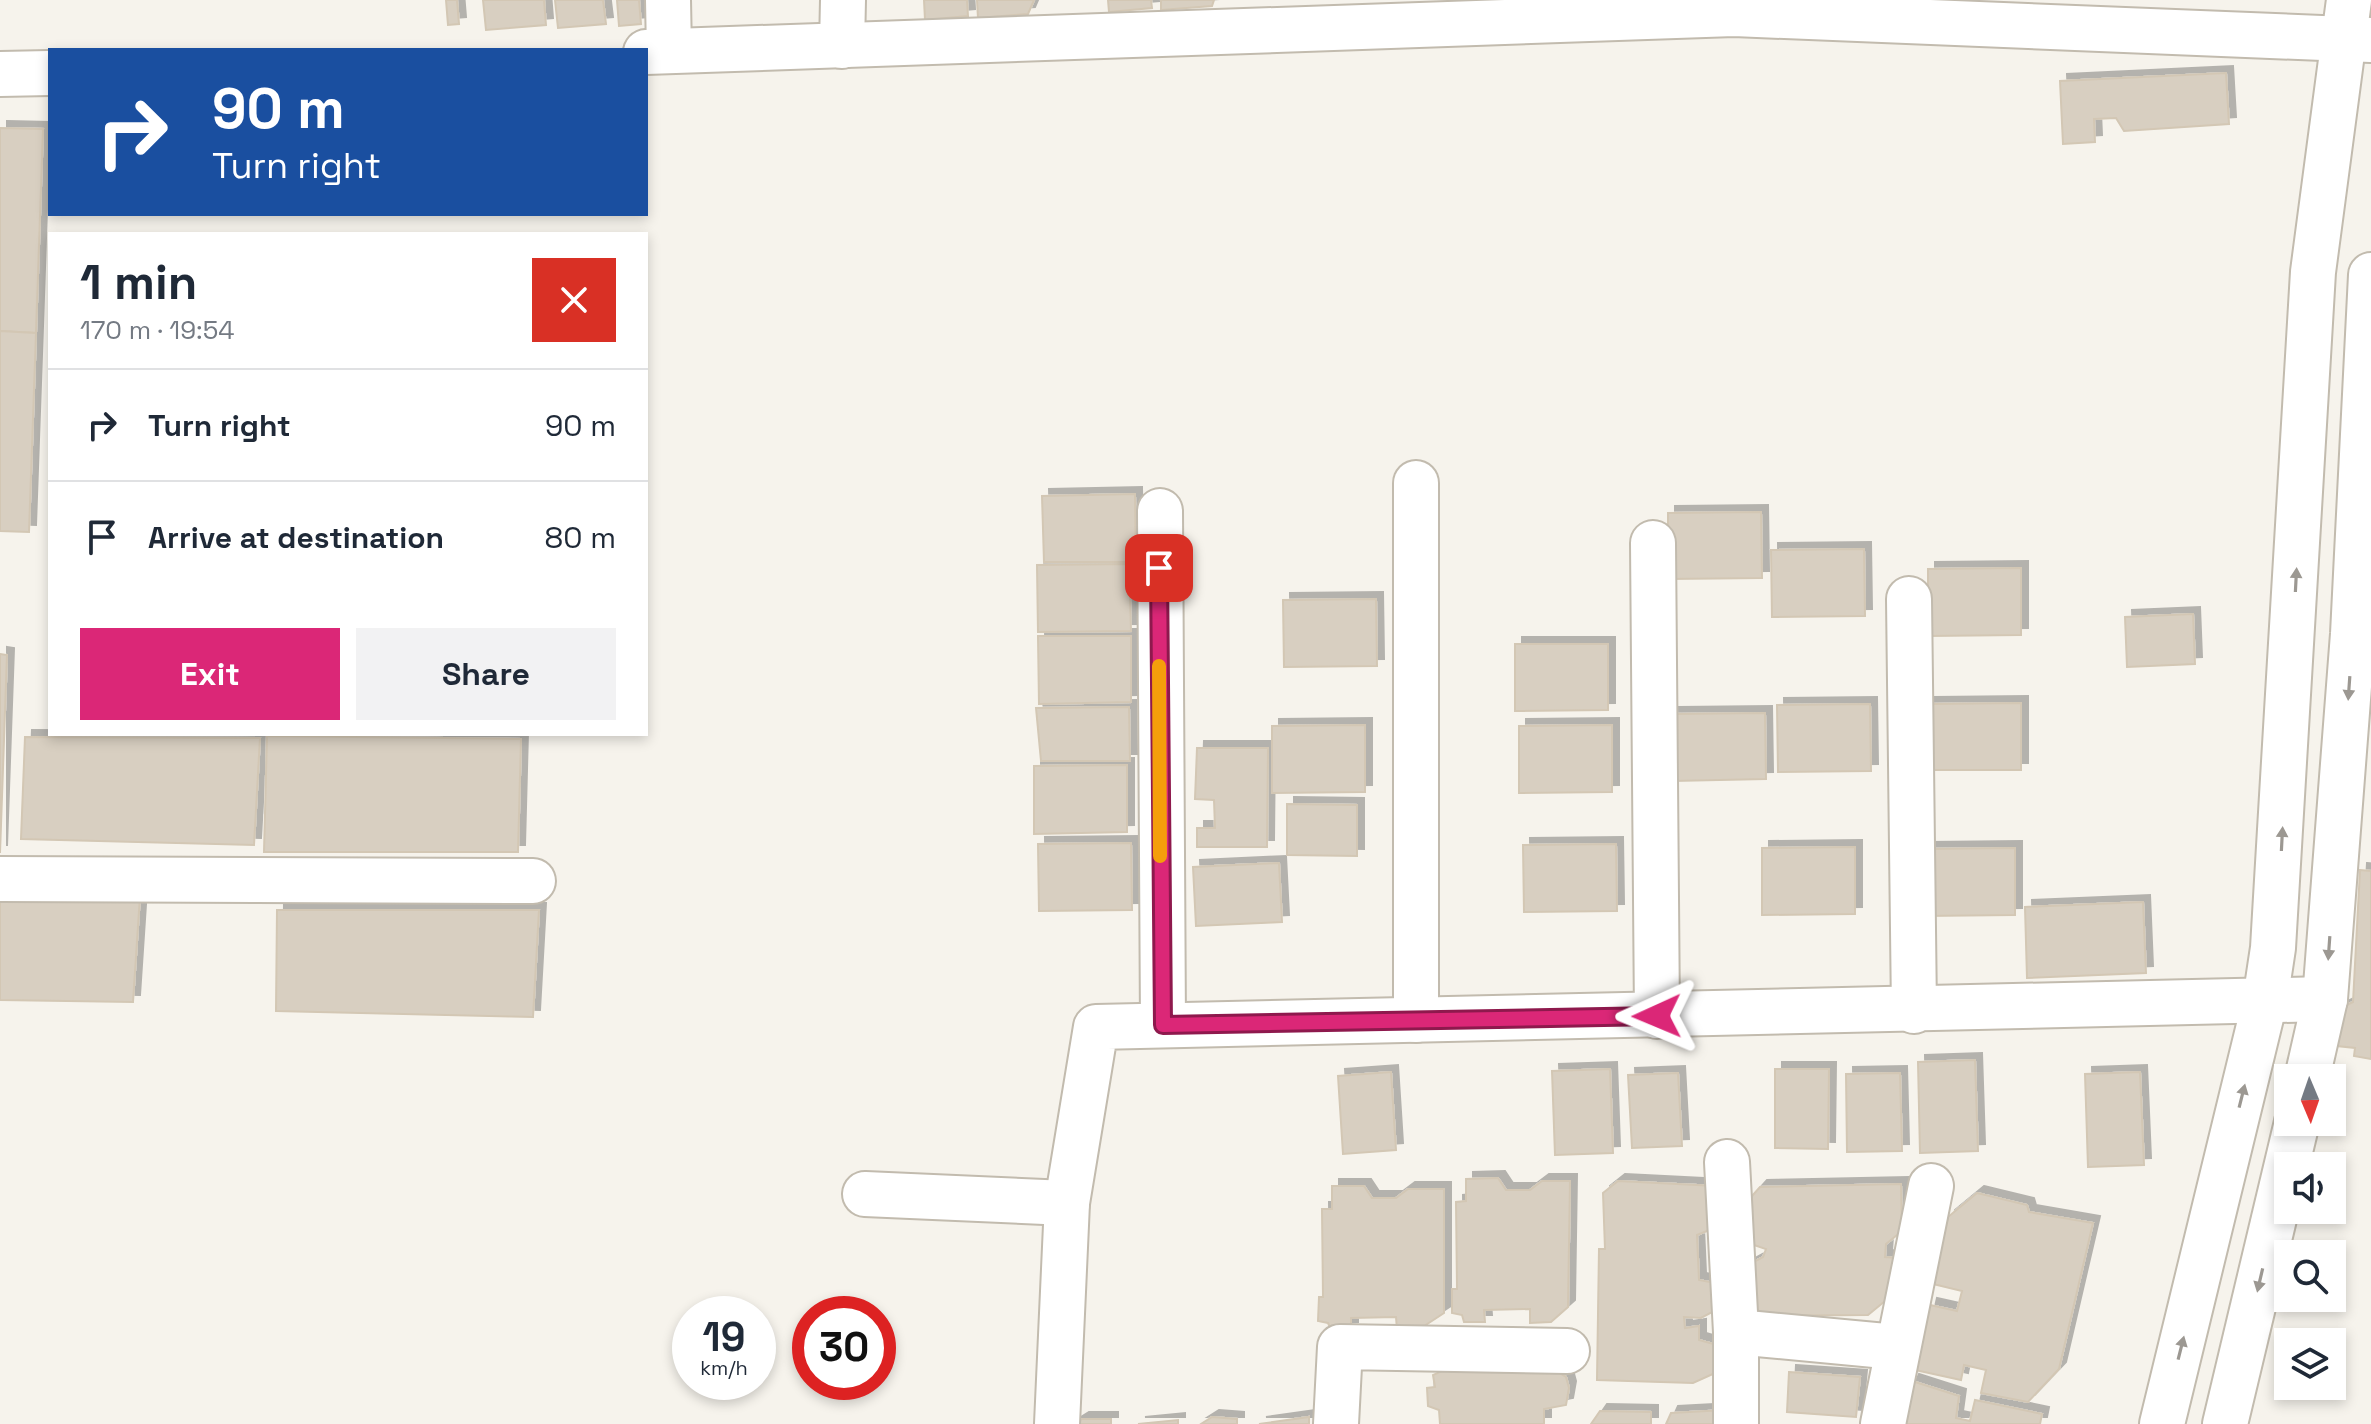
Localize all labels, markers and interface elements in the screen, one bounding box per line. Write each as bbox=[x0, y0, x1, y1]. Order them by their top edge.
text: 90 m bbox=[212, 73, 345, 144]
icon: right bbox=[80, 80, 184, 184]
text: Turn right bbox=[212, 143, 381, 189]
text: 1 min bbox=[80, 252, 197, 313]
button: close bbox=[532, 258, 616, 342]
text: 170 m · 19:54 bbox=[80, 313, 234, 347]
icon: right bbox=[80, 403, 124, 447]
text: Turn right bbox=[148, 406, 291, 445]
text: 90 m bbox=[545, 406, 616, 445]
icon: arrive bbox=[80, 515, 124, 559]
text: Arrive at destination bbox=[148, 518, 444, 557]
text: 80 m bbox=[545, 518, 616, 557]
pin bbox=[1125, 534, 1193, 602]
icon: arrive bbox=[1137, 546, 1181, 590]
one-way arrow bbox=[2290, 567, 2303, 592]
button: Exit bbox=[80, 628, 340, 720]
button: Share bbox=[356, 628, 616, 720]
one-way arrow bbox=[2342, 676, 2355, 701]
one-way arrow bbox=[2275, 826, 2288, 851]
one-way arrow bbox=[2322, 936, 2335, 961]
position arrow bbox=[1615, 974, 1699, 1058]
north arrow bbox=[2274, 1064, 2346, 1136]
map controls bbox=[2274, 1064, 2346, 1400]
one-way arrow bbox=[2236, 1083, 2249, 1108]
button: sound bbox=[2274, 1152, 2346, 1224]
button: search bbox=[2274, 1240, 2346, 1312]
one-way arrow bbox=[2253, 1267, 2265, 1292]
speed limit sign: 30 bbox=[792, 1296, 896, 1400]
text: 19 bbox=[703, 1312, 745, 1363]
button: layers bbox=[2274, 1328, 2346, 1400]
one-way arrow bbox=[2175, 1336, 2187, 1361]
text: km/h bbox=[700, 1355, 748, 1381]

